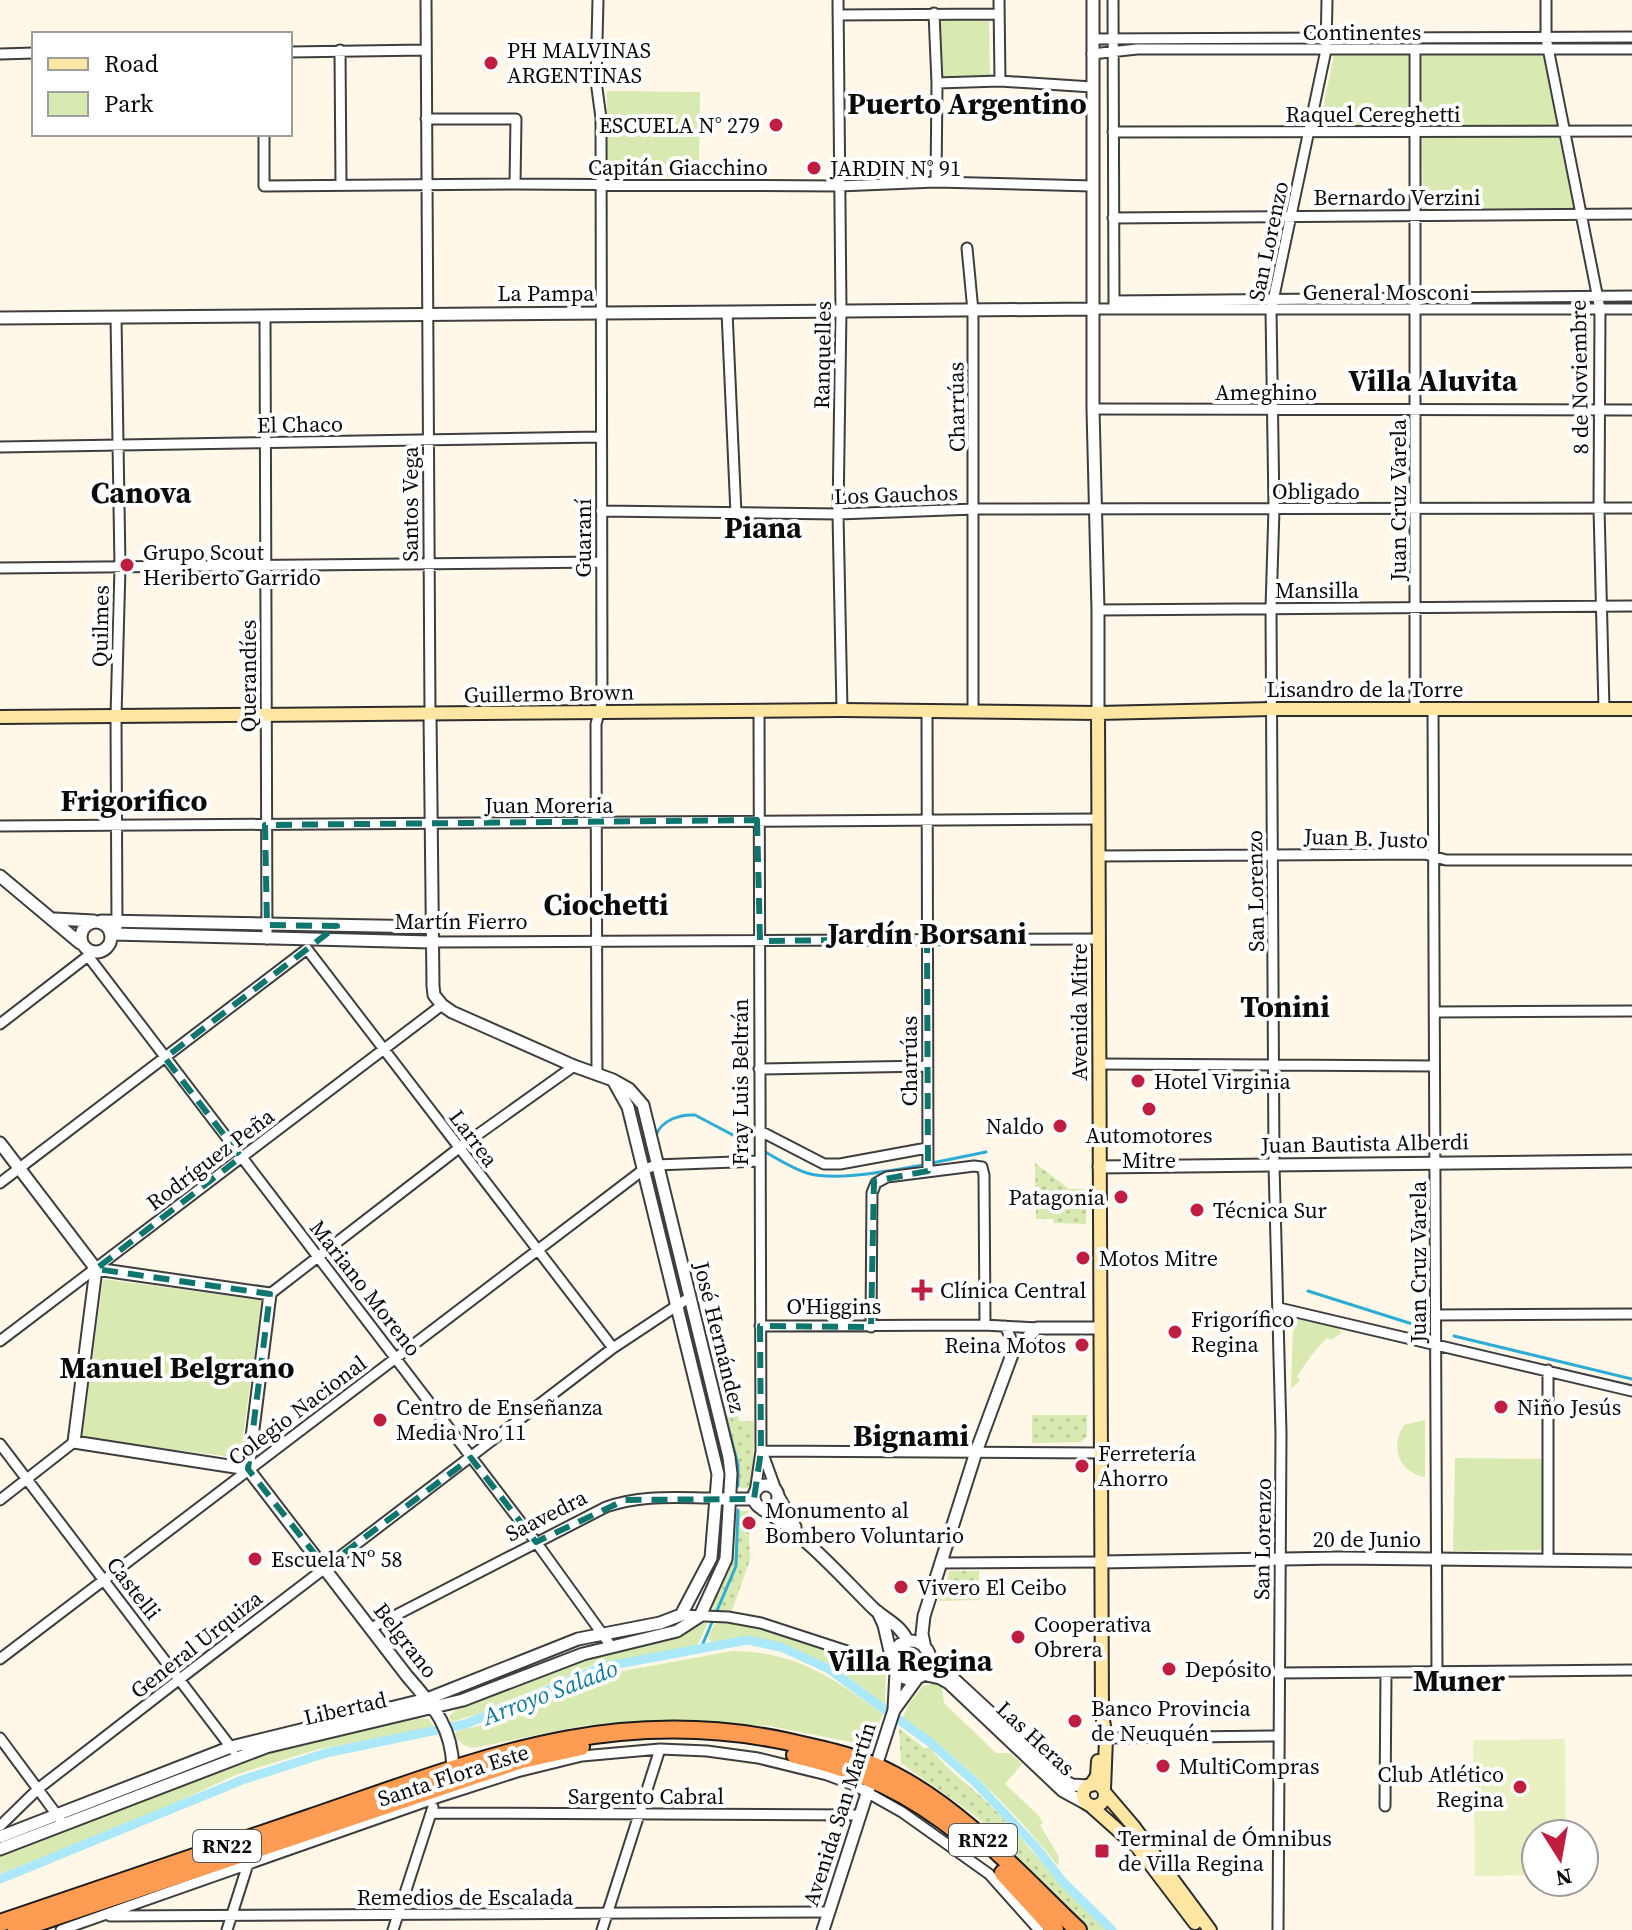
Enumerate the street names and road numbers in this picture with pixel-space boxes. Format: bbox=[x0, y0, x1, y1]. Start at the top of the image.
street label: Continentes bbox=[1303, 17, 1421, 47]
street label: Raquel Cereghetti bbox=[1285, 99, 1461, 129]
street label: Capitán Giacchino bbox=[588, 152, 768, 182]
street label: San Lorenzo bbox=[1241, 178, 1295, 304]
street label: Bernardo Verzini bbox=[1313, 182, 1481, 212]
street label: General Mosconi bbox=[1303, 277, 1469, 307]
street label: La Pampa bbox=[498, 278, 595, 308]
street label: 8 de Noviembre bbox=[1563, 299, 1595, 455]
street label: Ranquelles bbox=[806, 301, 838, 409]
street label: Charrúas bbox=[940, 362, 972, 452]
street label: Ameghino bbox=[1215, 377, 1317, 407]
street label: El Chaco bbox=[257, 408, 343, 440]
street label: Juan Cruz Varela bbox=[1383, 418, 1413, 582]
street label: Santos Vega bbox=[395, 445, 425, 562]
street label: Obligado bbox=[1272, 476, 1360, 506]
street label: Los Gauchos bbox=[834, 477, 958, 511]
street label: Guaraní bbox=[568, 499, 598, 577]
street label: Mansilla bbox=[1275, 575, 1360, 605]
street label: Quilmes bbox=[84, 585, 116, 667]
street label: Querandíes bbox=[233, 620, 263, 732]
street label: Lisandro de la Torre bbox=[1267, 674, 1463, 704]
street label: Guillermo Brown bbox=[464, 677, 634, 709]
street label: Juan Moreria bbox=[484, 790, 614, 820]
street label: Juan B. Justo bbox=[1302, 821, 1429, 855]
street label: San Lorenzo bbox=[1239, 830, 1271, 952]
street label: Martín Fierro bbox=[394, 906, 528, 936]
street label: Avenida Mitre bbox=[1064, 943, 1094, 1081]
street label: Fray Luis Beltrán bbox=[725, 998, 755, 1166]
street label: Charrúas bbox=[894, 1016, 924, 1106]
street label: Rodríguez Peña bbox=[140, 1100, 281, 1217]
street label: Larrea bbox=[443, 1103, 506, 1174]
street label: Juan Bautista Alberdi bbox=[1260, 1126, 1469, 1160]
street label: Juan Cruz Varela bbox=[1403, 1180, 1433, 1344]
street label: Mariano Moreno bbox=[303, 1214, 429, 1362]
street label: José Hernández bbox=[686, 1257, 753, 1416]
street label: O'Higgins bbox=[787, 1291, 881, 1321]
street label: Colegio Nacional bbox=[222, 1348, 372, 1472]
street label: San Lorenzo bbox=[1246, 1478, 1278, 1600]
street label: Saavedra bbox=[500, 1481, 593, 1548]
street label: 20 de Junio bbox=[1313, 1524, 1421, 1554]
street label: Castelli bbox=[100, 1550, 168, 1626]
street label: General Urquiza bbox=[124, 1582, 269, 1705]
street label: Belgrano bbox=[367, 1596, 445, 1684]
street label: Libertad bbox=[301, 1684, 390, 1732]
street label: Las Heras bbox=[990, 1694, 1082, 1782]
street label: Avenida San Martín bbox=[795, 1718, 883, 1910]
street label: Santa Flora Este bbox=[374, 1736, 532, 1814]
street label: Sargento Cabral bbox=[568, 1781, 724, 1811]
road number: RN22 bbox=[949, 1824, 1017, 1856]
road number: RN22 bbox=[193, 1830, 261, 1862]
street label: Remedios de Escalada bbox=[357, 1882, 574, 1912]

